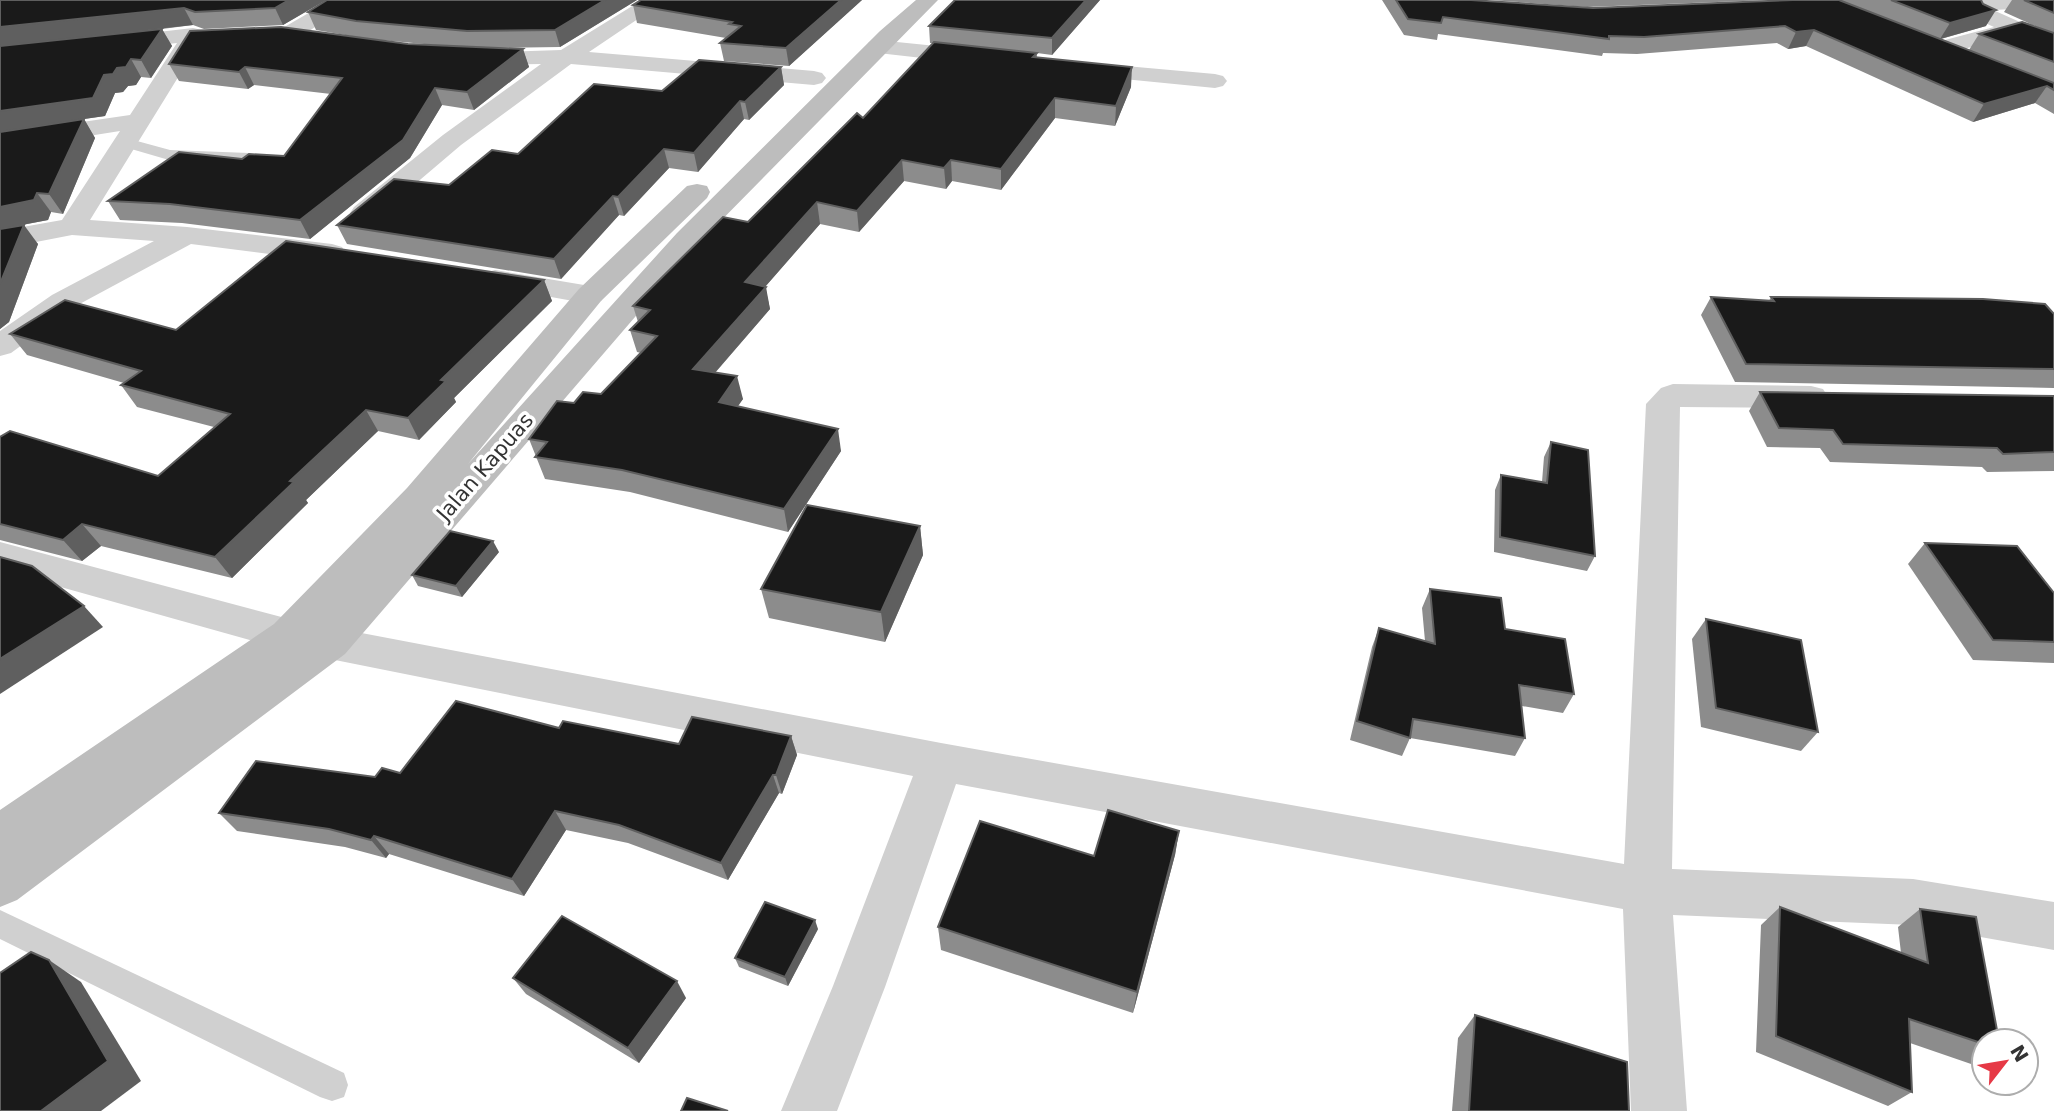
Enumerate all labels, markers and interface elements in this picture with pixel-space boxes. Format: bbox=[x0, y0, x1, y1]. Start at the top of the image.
street label: Jalan Kapuas bbox=[431, 408, 538, 527]
north arrow bbox=[1970, 1027, 2040, 1097]
text: N bbox=[2006, 1041, 2033, 1066]

